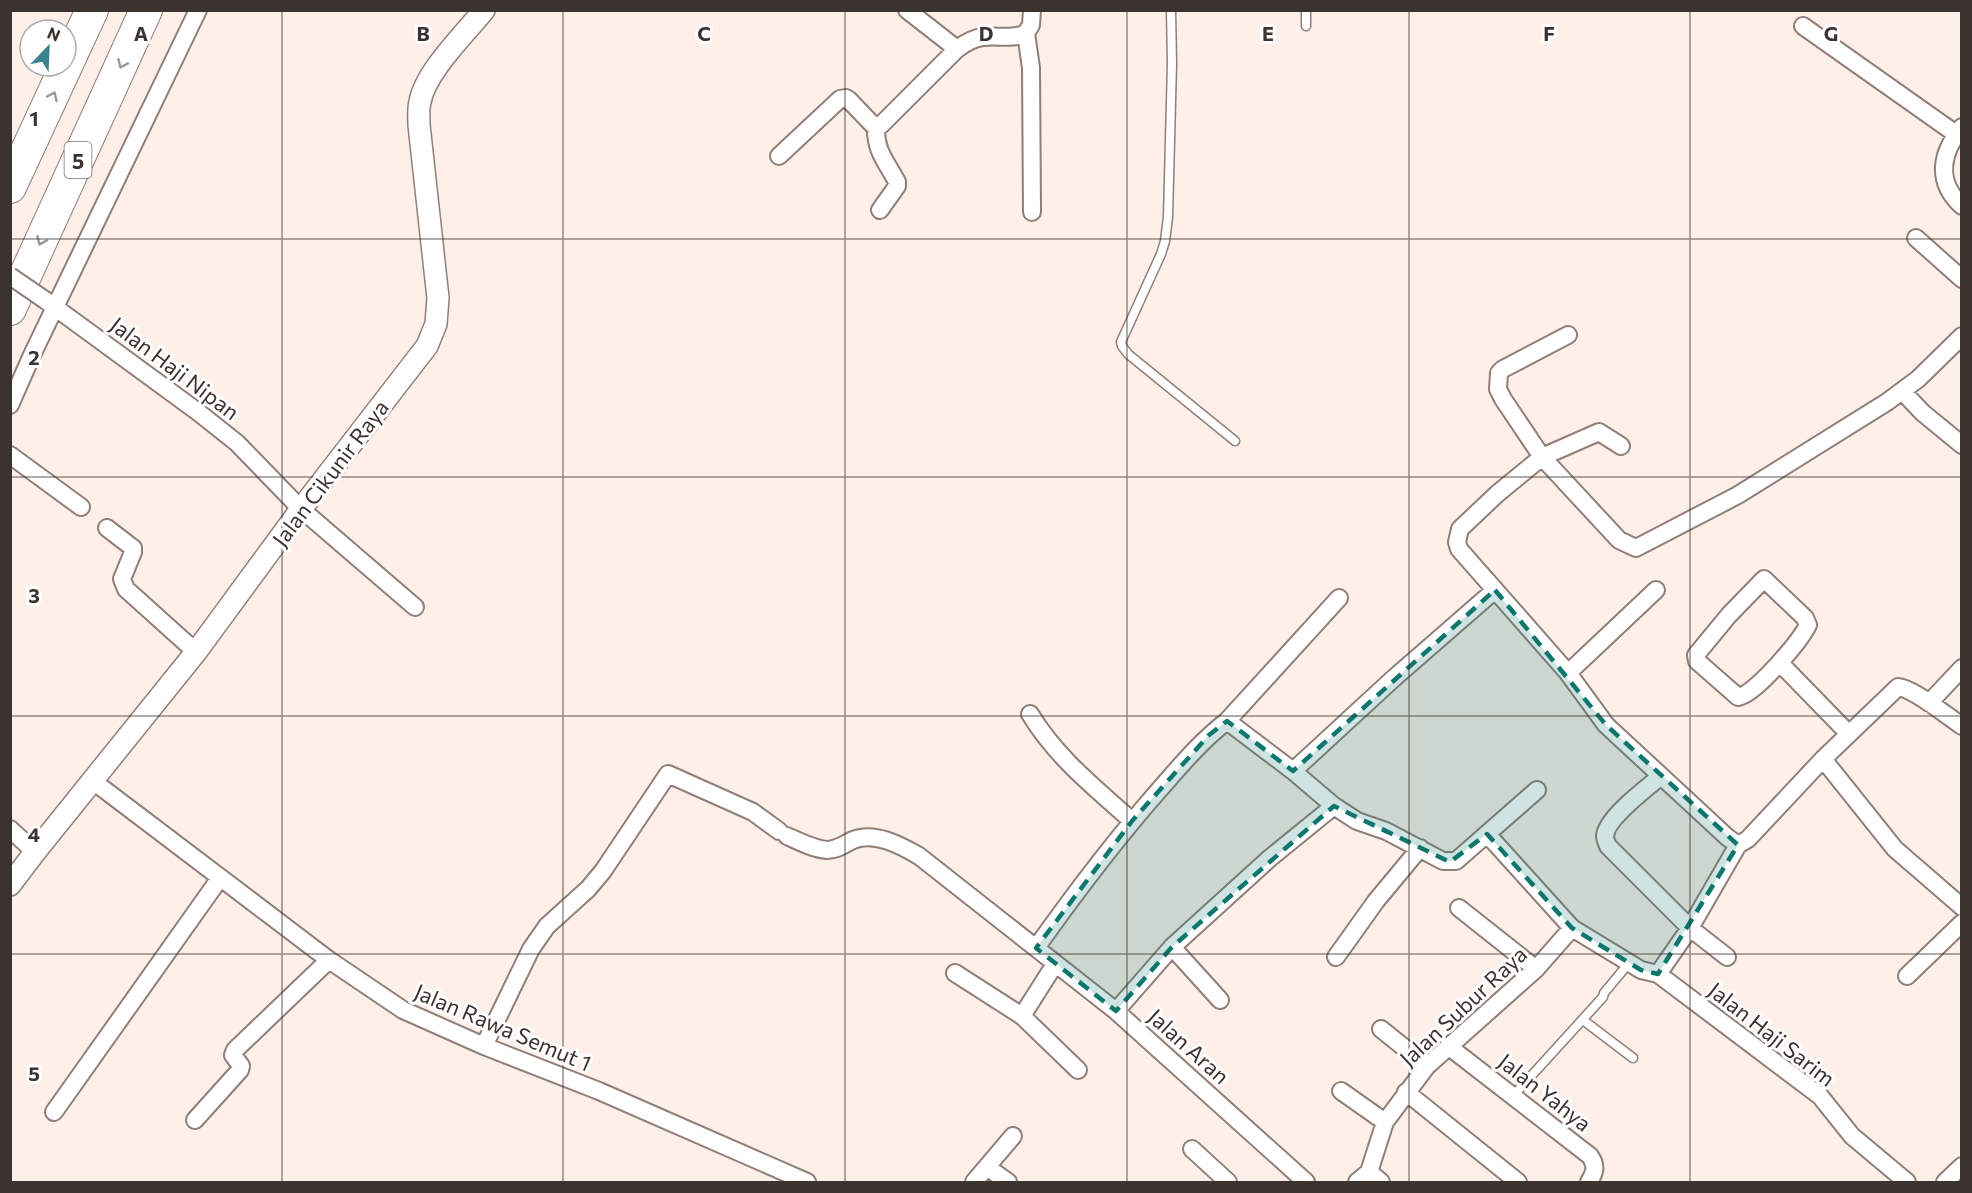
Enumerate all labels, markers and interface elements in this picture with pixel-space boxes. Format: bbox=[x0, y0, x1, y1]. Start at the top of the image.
north arrow bbox=[18, 18, 78, 78]
text: A bbox=[134, 21, 148, 45]
text: B bbox=[416, 21, 430, 45]
text: C bbox=[697, 21, 711, 45]
text: D bbox=[979, 21, 993, 45]
text: E bbox=[1262, 21, 1274, 45]
text: F bbox=[1543, 21, 1555, 45]
text: G bbox=[1824, 21, 1838, 45]
text: N bbox=[45, 23, 63, 45]
one-way arrow bbox=[118, 57, 130, 68]
one-way arrow bbox=[45, 91, 57, 102]
text: 1 bbox=[29, 106, 39, 130]
road number: 5 bbox=[64, 142, 92, 178]
one-way arrow bbox=[37, 235, 49, 246]
street label: Jalan Haji Nipan bbox=[105, 311, 245, 425]
text: 2 bbox=[28, 345, 40, 369]
street label: Jalan Cikunir Raya bbox=[266, 394, 394, 552]
text: 3 bbox=[28, 583, 40, 607]
text: 4 bbox=[28, 822, 40, 846]
street label: Jalan Subur Raya bbox=[1394, 940, 1532, 1072]
street label: Jalan Haji Sarim bbox=[1703, 976, 1841, 1092]
street label: Jalan Rawa Semut 1 bbox=[411, 978, 595, 1076]
street label: Jalan Aran bbox=[1143, 1003, 1235, 1089]
street label: Jalan Yahya bbox=[1493, 1047, 1597, 1137]
text: 5 bbox=[28, 1061, 40, 1085]

